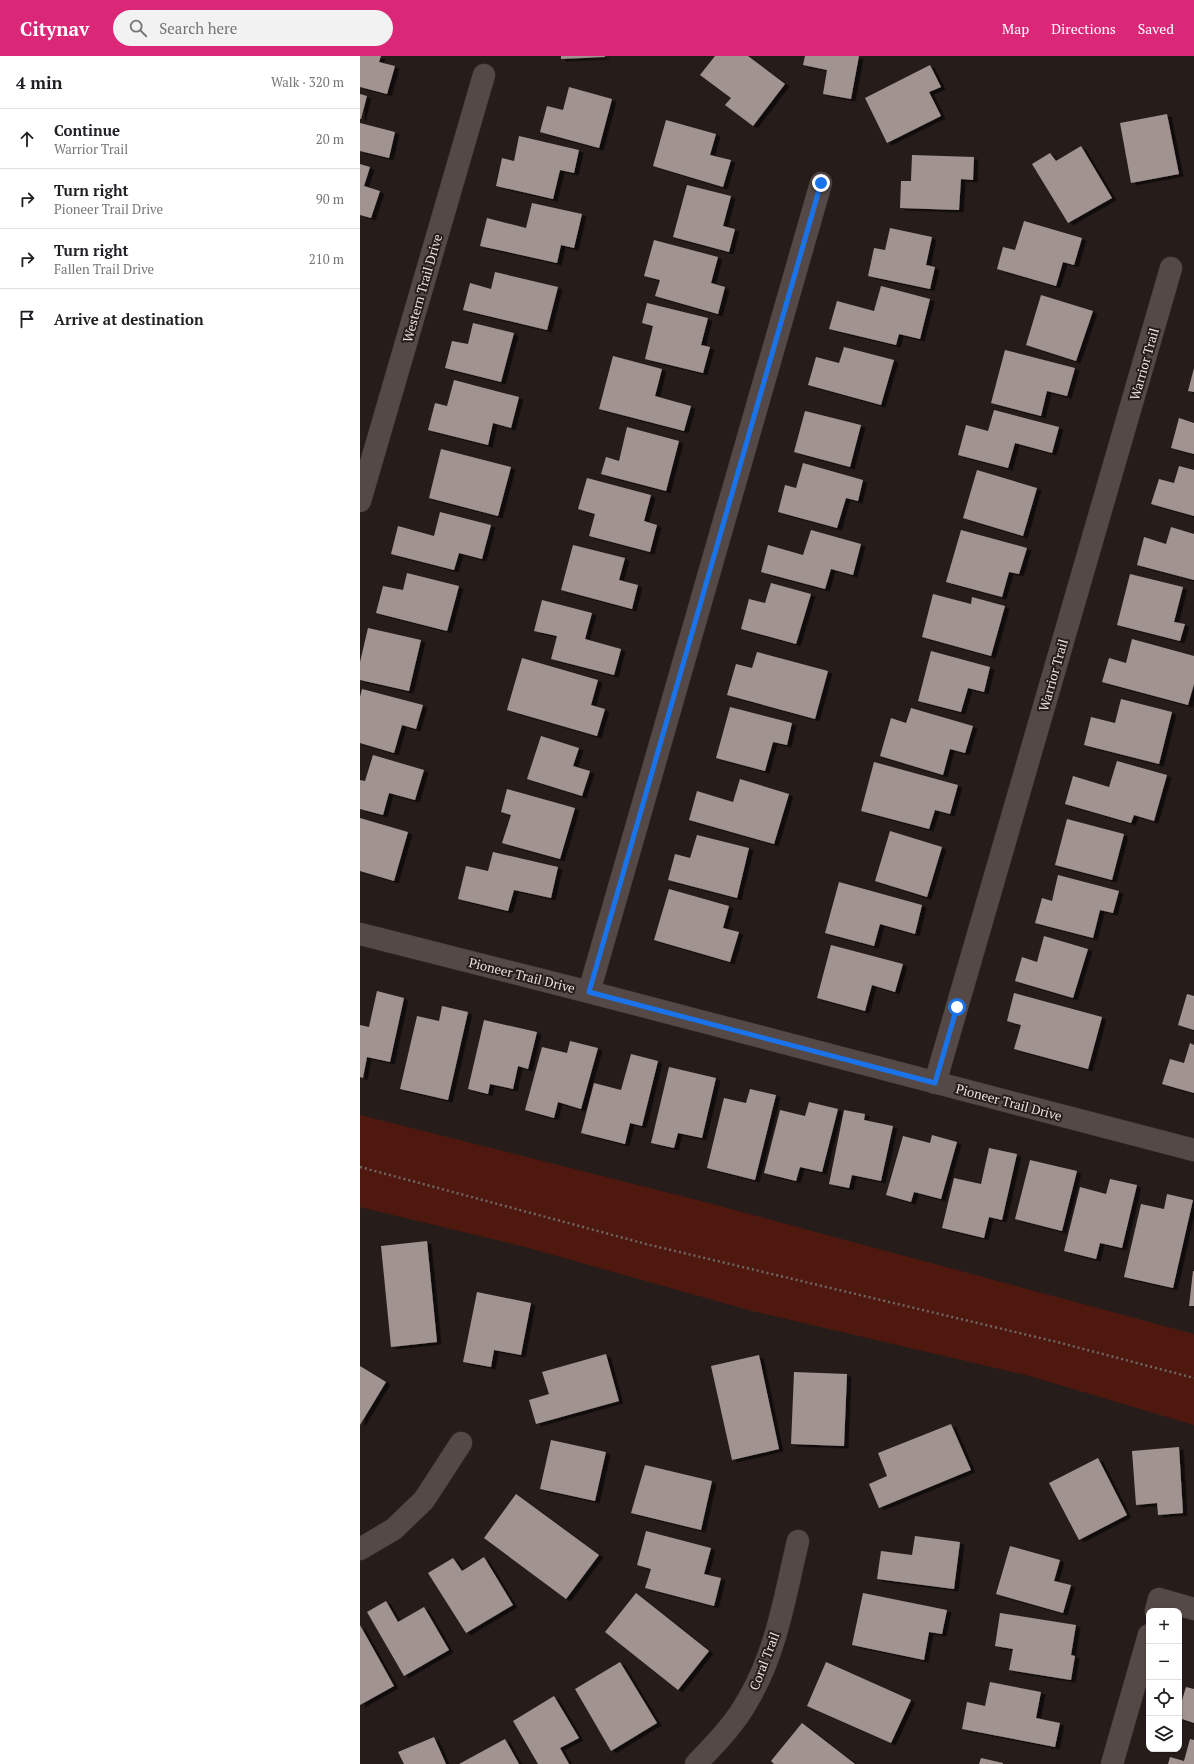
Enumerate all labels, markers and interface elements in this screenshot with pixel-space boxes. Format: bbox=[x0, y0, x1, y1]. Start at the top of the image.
search box bbox=[113, 10, 393, 46]
text: Citynav bbox=[20, 16, 89, 41]
icon: search bbox=[127, 17, 149, 39]
text: Search here bbox=[159, 18, 237, 38]
text: Map bbox=[1002, 19, 1029, 38]
text: Directions bbox=[1051, 19, 1116, 38]
text: Saved bbox=[1138, 19, 1174, 38]
text: 4 min bbox=[16, 71, 63, 94]
text: Walk · 320 m bbox=[271, 73, 344, 91]
text: Continue bbox=[54, 120, 120, 140]
icon: ahead bbox=[16, 128, 38, 150]
text: 20 m bbox=[316, 130, 344, 148]
text: Warrior Trail bbox=[54, 140, 128, 158]
route end bbox=[812, 174, 830, 192]
text: Turn right bbox=[54, 180, 129, 200]
icon: right bbox=[16, 188, 38, 210]
text: 90 m bbox=[316, 190, 344, 208]
text: Pioneer Trail Drive bbox=[54, 200, 163, 218]
street label: Western Trail Drive bbox=[398, 232, 446, 344]
text: Turn right bbox=[54, 240, 129, 260]
icon: right bbox=[16, 248, 38, 270]
text: 210 m bbox=[309, 250, 344, 268]
text: Fallen Trail Drive bbox=[54, 260, 154, 278]
icon: arrive bbox=[16, 308, 38, 330]
text: Arrive at destination bbox=[54, 309, 204, 329]
street label: Warrior Trail bbox=[1125, 326, 1163, 402]
street label: Warrior Trail bbox=[1034, 637, 1072, 713]
street label: Pioneer Trail Drive bbox=[467, 953, 577, 997]
route start bbox=[948, 998, 966, 1016]
street label: Pioneer Trail Drive bbox=[954, 1079, 1064, 1125]
map controls bbox=[1146, 1608, 1182, 1752]
button: + bbox=[1146, 1608, 1182, 1644]
street label: Coral Trail bbox=[745, 1629, 783, 1693]
button: − bbox=[1146, 1644, 1182, 1680]
button: locate bbox=[1146, 1680, 1182, 1716]
button: layers bbox=[1146, 1716, 1182, 1752]

